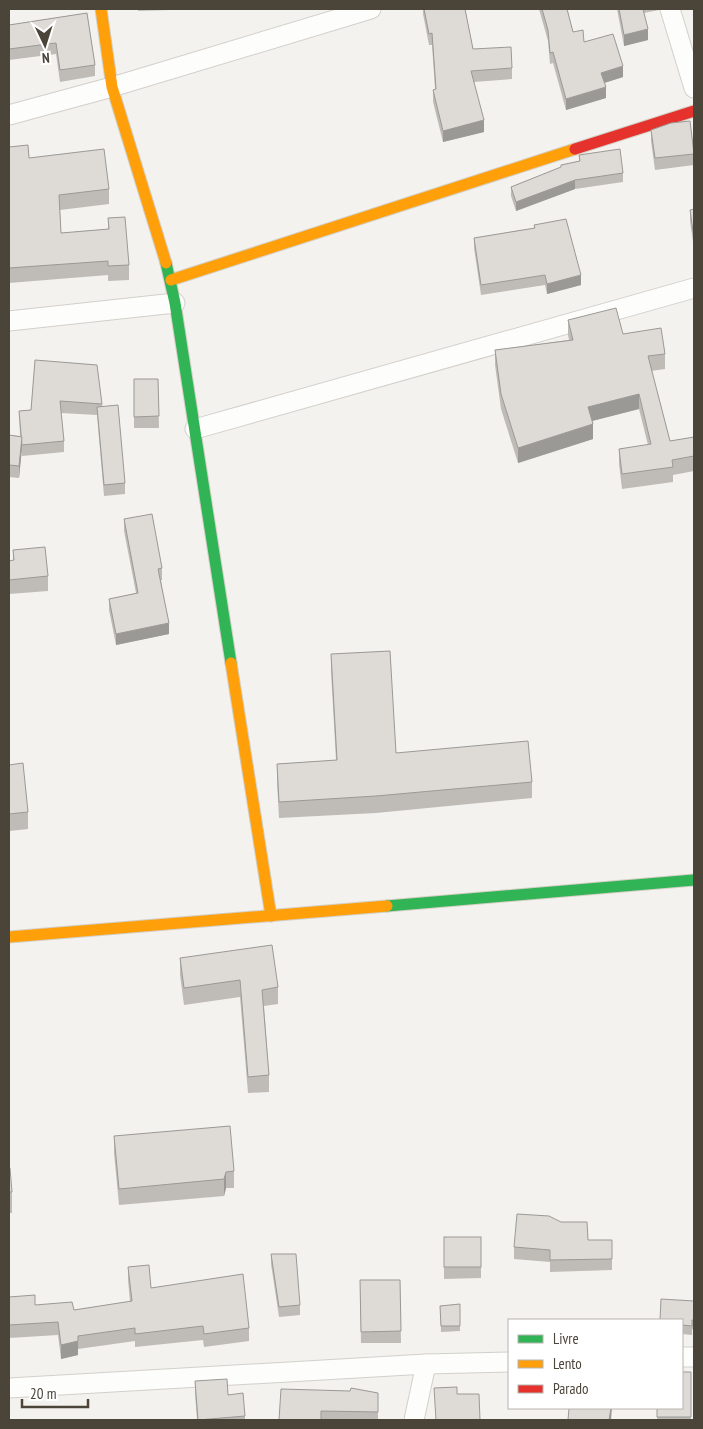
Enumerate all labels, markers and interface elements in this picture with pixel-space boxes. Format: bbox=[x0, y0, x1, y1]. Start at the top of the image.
north arrow bbox=[20, 20, 70, 70]
text: N bbox=[42, 49, 50, 67]
legend bbox=[508, 1319, 683, 1409]
text: Livre bbox=[553, 1329, 579, 1348]
text: Lento bbox=[553, 1354, 582, 1373]
scale bar bbox=[22, 1376, 89, 1408]
text: Parado bbox=[553, 1379, 588, 1398]
text: 20 m bbox=[30, 1384, 56, 1403]

